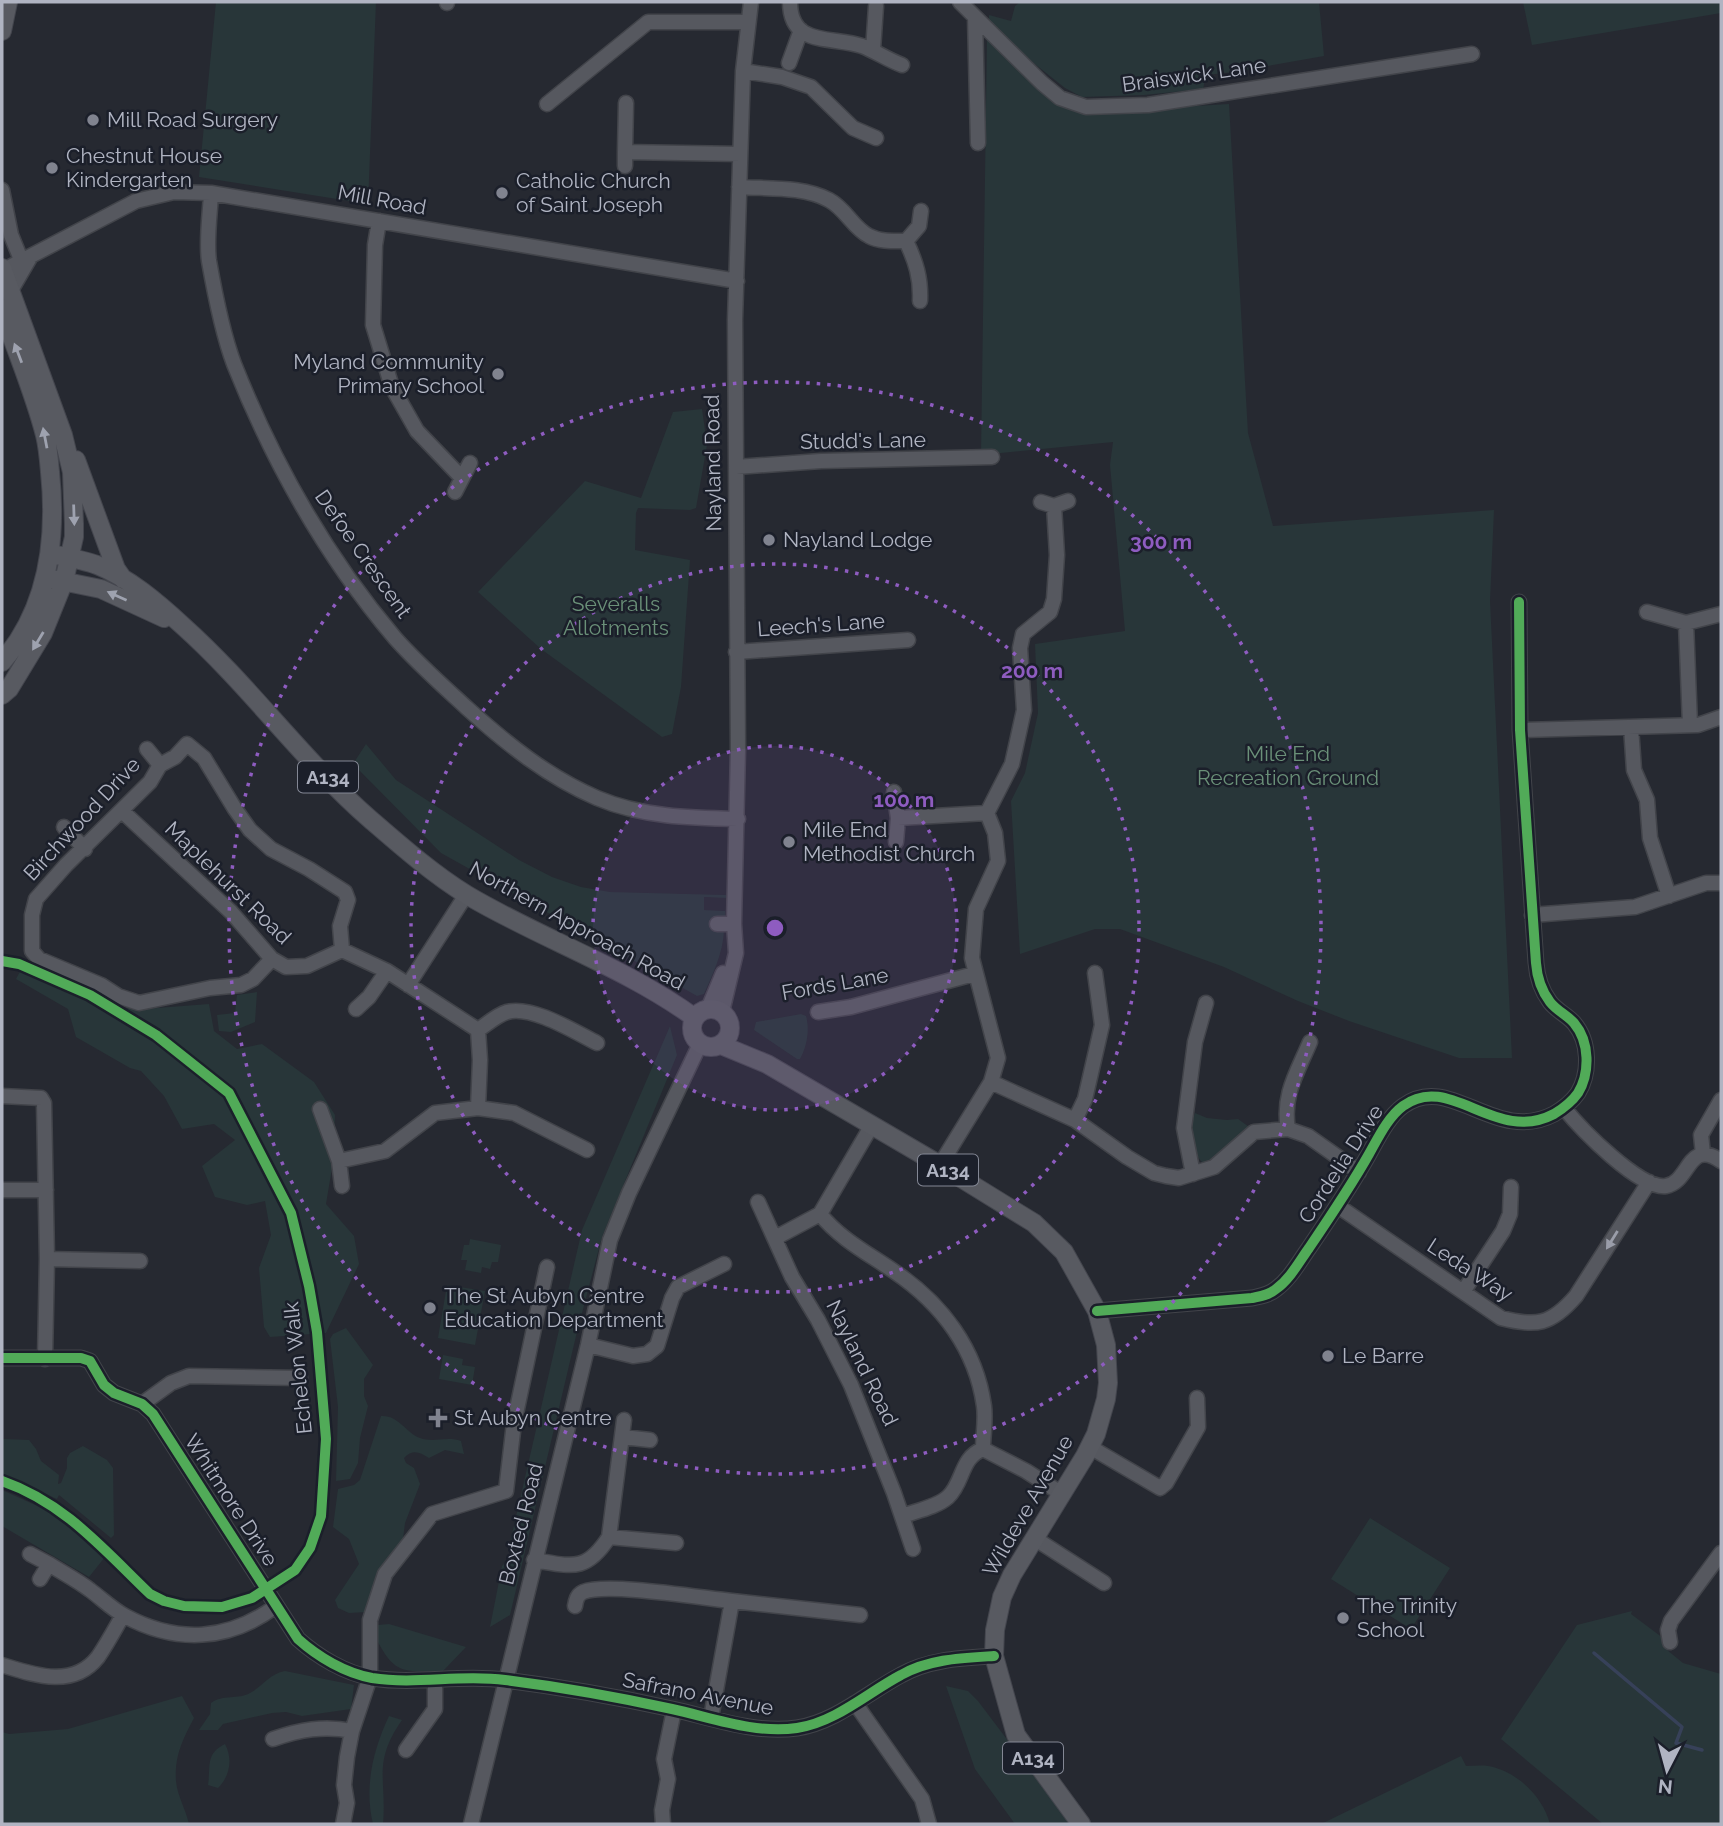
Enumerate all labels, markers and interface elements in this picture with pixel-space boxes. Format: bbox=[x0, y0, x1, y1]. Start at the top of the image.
street label: Braiswick Lane bbox=[1120, 52, 1268, 97]
place label: Mill Road Surgery bbox=[107, 107, 278, 132]
marker: Mill Road Surgery bbox=[85, 112, 101, 128]
place label: Chestnut House Kindergarten bbox=[66, 143, 222, 192]
marker: Chestnut House Kindergarten bbox=[44, 160, 60, 176]
place label: Catholic Church of Saint Joseph bbox=[516, 168, 671, 217]
street label: Mill Road bbox=[336, 179, 428, 220]
marker: Catholic Church of Saint Joseph bbox=[494, 185, 510, 201]
one-way arrow bbox=[12, 343, 23, 364]
place label: Myland Community Primary School bbox=[293, 349, 484, 398]
marker: Myland Community Primary School bbox=[490, 366, 506, 382]
street label: Nayland Road bbox=[699, 394, 726, 532]
one-way arrow bbox=[40, 427, 51, 449]
street label: Studd's Lane bbox=[800, 427, 926, 454]
street label: Defoe Crescent bbox=[310, 485, 417, 623]
one-way arrow bbox=[68, 505, 79, 527]
place label: Nayland Lodge bbox=[783, 527, 932, 552]
text: 300 m bbox=[1130, 529, 1192, 554]
marker: Nayland Lodge bbox=[761, 532, 777, 548]
one-way arrow bbox=[106, 590, 127, 601]
park label: Severalls Allotments bbox=[563, 591, 669, 640]
street label: Leech's Lane bbox=[756, 608, 886, 641]
one-way arrow bbox=[32, 632, 45, 651]
text: 200 m bbox=[1001, 658, 1063, 683]
park label: Mile End Recreation Ground bbox=[1197, 741, 1379, 790]
street label: Birchwood Drive bbox=[18, 752, 145, 885]
road number: A134 bbox=[298, 762, 358, 792]
text: 100 m bbox=[874, 787, 934, 812]
street label: Maplehurst Road bbox=[160, 816, 297, 949]
place label: Mile End Methodist Church bbox=[803, 817, 975, 866]
marker: Mile End Methodist Church bbox=[781, 834, 797, 850]
street label: Northern Approach Road bbox=[465, 856, 689, 995]
centre of rings bbox=[763, 916, 787, 940]
street label: Fords Lane bbox=[780, 962, 890, 1005]
street label: Cordelia Drive bbox=[1293, 1100, 1388, 1228]
road number: A134 bbox=[918, 1154, 978, 1186]
one-way arrow bbox=[1606, 1230, 1619, 1249]
street label: Leda Way bbox=[1423, 1233, 1518, 1306]
place label: The St Aubyn Centre Education Department bbox=[444, 1283, 664, 1332]
street label: Nayland Road bbox=[821, 1296, 904, 1430]
marker: The St Aubyn Centre Education Department bbox=[422, 1300, 438, 1316]
street label: Echelon Walk bbox=[278, 1301, 317, 1435]
place label: Le Barre bbox=[1342, 1343, 1424, 1368]
marker: Le Barre bbox=[1320, 1348, 1336, 1364]
place label: St Aubyn Centre bbox=[454, 1405, 612, 1430]
marker: St Aubyn Centre bbox=[428, 1408, 448, 1428]
street label: Whitmore Drive bbox=[179, 1429, 283, 1570]
street label: Wildeve Avenue bbox=[977, 1431, 1078, 1581]
street label: Boxted Road bbox=[493, 1460, 548, 1587]
place label: The Trinity School bbox=[1357, 1593, 1457, 1642]
marker: The Trinity School bbox=[1335, 1610, 1351, 1626]
street label: Safrano Avenue bbox=[621, 1667, 776, 1720]
north arrow bbox=[1632, 1735, 1702, 1805]
road number: A134 bbox=[1003, 1742, 1063, 1774]
text: N bbox=[1657, 1775, 1674, 1799]

